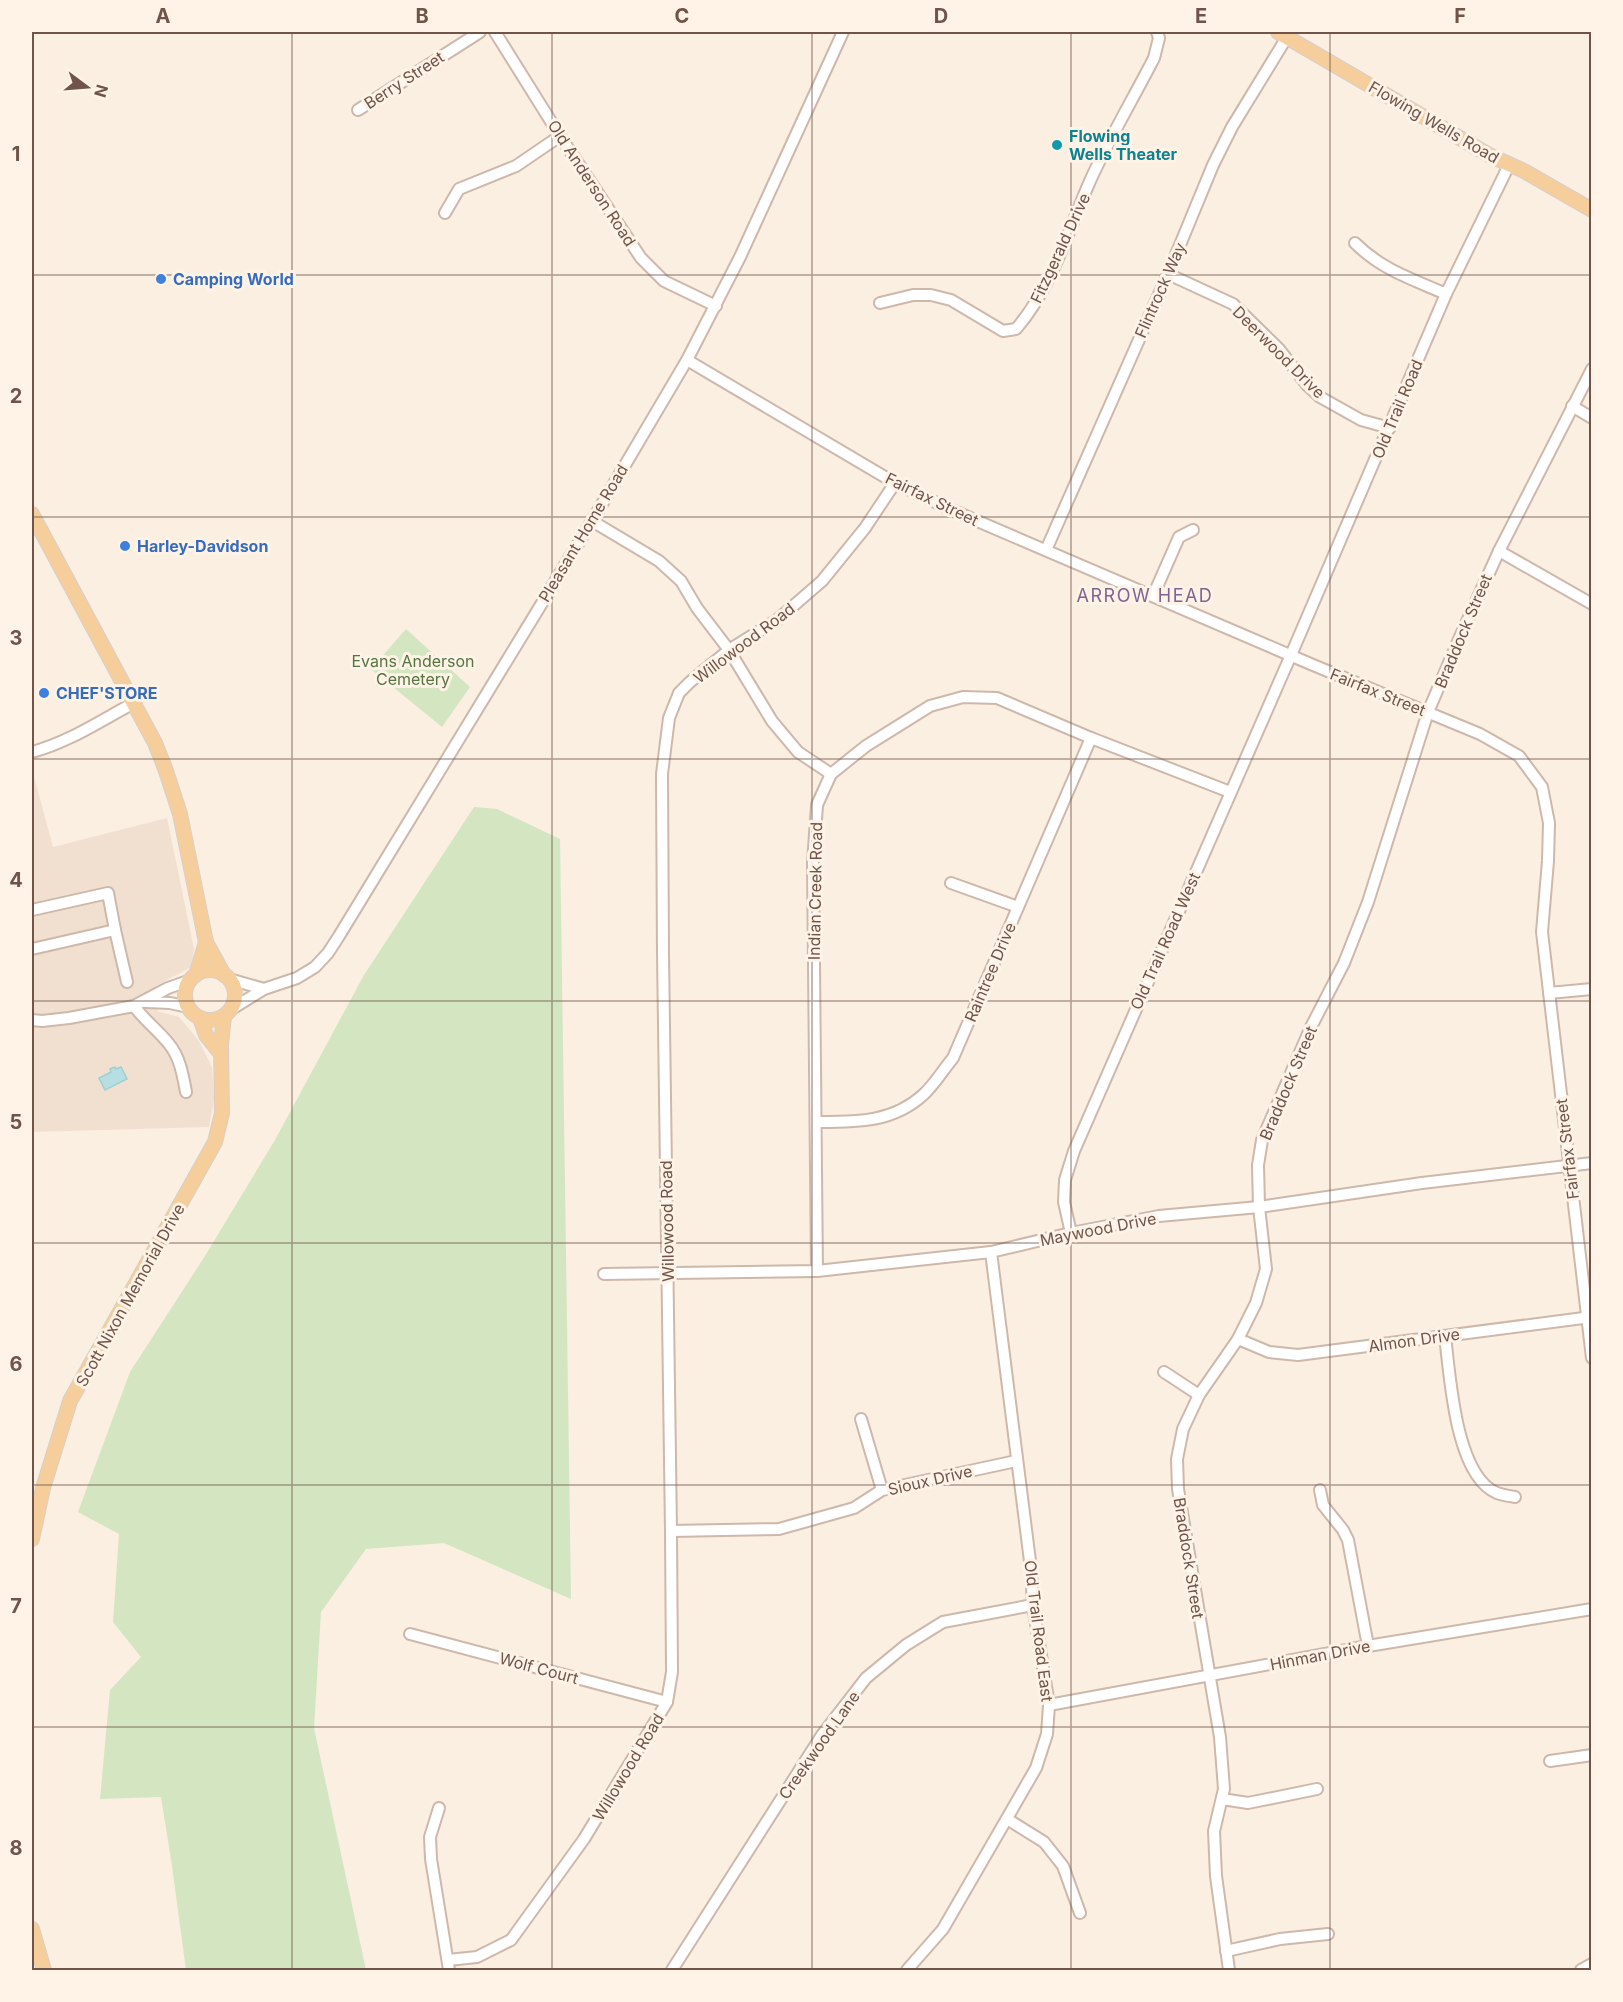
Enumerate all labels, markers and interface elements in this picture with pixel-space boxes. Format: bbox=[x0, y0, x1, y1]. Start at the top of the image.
text: A bbox=[156, 4, 171, 28]
text: B bbox=[415, 4, 429, 28]
text: C bbox=[675, 4, 689, 28]
text: D bbox=[934, 4, 948, 28]
text: E bbox=[1195, 4, 1207, 28]
text: F bbox=[1454, 4, 1466, 28]
street label: Berry Street bbox=[360, 47, 448, 113]
north arrow bbox=[57, 57, 117, 117]
street label: Flowing Wells Road bbox=[1365, 77, 1503, 167]
text: N bbox=[90, 83, 113, 100]
street label: Old Anderson Road bbox=[544, 116, 640, 250]
place label: Flowing Wells Theater bbox=[1069, 126, 1178, 164]
marker: Flowing Wells Theater bbox=[1050, 138, 1064, 152]
text: 1 bbox=[12, 142, 20, 166]
street label: Fitzgerald Drive bbox=[1026, 190, 1094, 306]
street label: Flintrock Way bbox=[1130, 239, 1190, 341]
place label: Camping World bbox=[173, 269, 294, 289]
marker: Camping World bbox=[154, 272, 168, 286]
street label: Deerwood Drive bbox=[1229, 302, 1329, 402]
street label: Old Trail Road bbox=[1367, 356, 1427, 462]
text: 2 bbox=[10, 384, 22, 408]
street label: Pleasant Home Road bbox=[534, 461, 632, 605]
street label: Fairfax Street bbox=[882, 468, 982, 530]
place label: Harley-Davidson bbox=[137, 536, 268, 556]
marker: Harley-Davidson bbox=[118, 539, 132, 553]
street label: Braddock Street bbox=[1430, 571, 1496, 691]
district label: ARROW HEAD bbox=[1077, 585, 1213, 606]
street label: Willowood Road bbox=[689, 598, 799, 688]
text: 3 bbox=[10, 626, 22, 650]
park label: Evans Anderson Cemetery bbox=[351, 651, 475, 689]
street label: Fairfax Street bbox=[1327, 664, 1429, 720]
place label: CHEF'STORE bbox=[56, 683, 158, 703]
marker: CHEF'STORE bbox=[37, 686, 51, 700]
street label: Indian Creek Road bbox=[804, 822, 826, 960]
text: 4 bbox=[9, 868, 23, 892]
street label: Old Trail Road West bbox=[1126, 869, 1204, 1013]
street label: Raintree Drive bbox=[960, 919, 1020, 1025]
street label: Braddock Street bbox=[1255, 1023, 1321, 1143]
street label: Fairfax Street bbox=[1551, 1098, 1583, 1200]
text: 5 bbox=[10, 1110, 22, 1134]
street label: Willowood Road bbox=[656, 1160, 678, 1282]
street label: Scott Nixon Memorial Drive bbox=[71, 1200, 189, 1390]
street label: Maywood Drive bbox=[1038, 1208, 1158, 1250]
street label: Almon Drive bbox=[1367, 1324, 1461, 1356]
text: 6 bbox=[10, 1352, 23, 1376]
street label: Sioux Drive bbox=[886, 1461, 974, 1499]
street label: Braddock Street bbox=[1170, 1496, 1208, 1620]
street label: Old Trail Road East bbox=[1020, 1559, 1058, 1703]
text: 7 bbox=[10, 1594, 22, 1618]
street label: Hinman Drive bbox=[1268, 1635, 1372, 1675]
street label: Wolf Court bbox=[497, 1648, 581, 1688]
street label: Creekwood Lane bbox=[774, 1687, 864, 1803]
street label: Willowood Road bbox=[588, 1710, 668, 1824]
text: 8 bbox=[9, 1836, 23, 1860]

